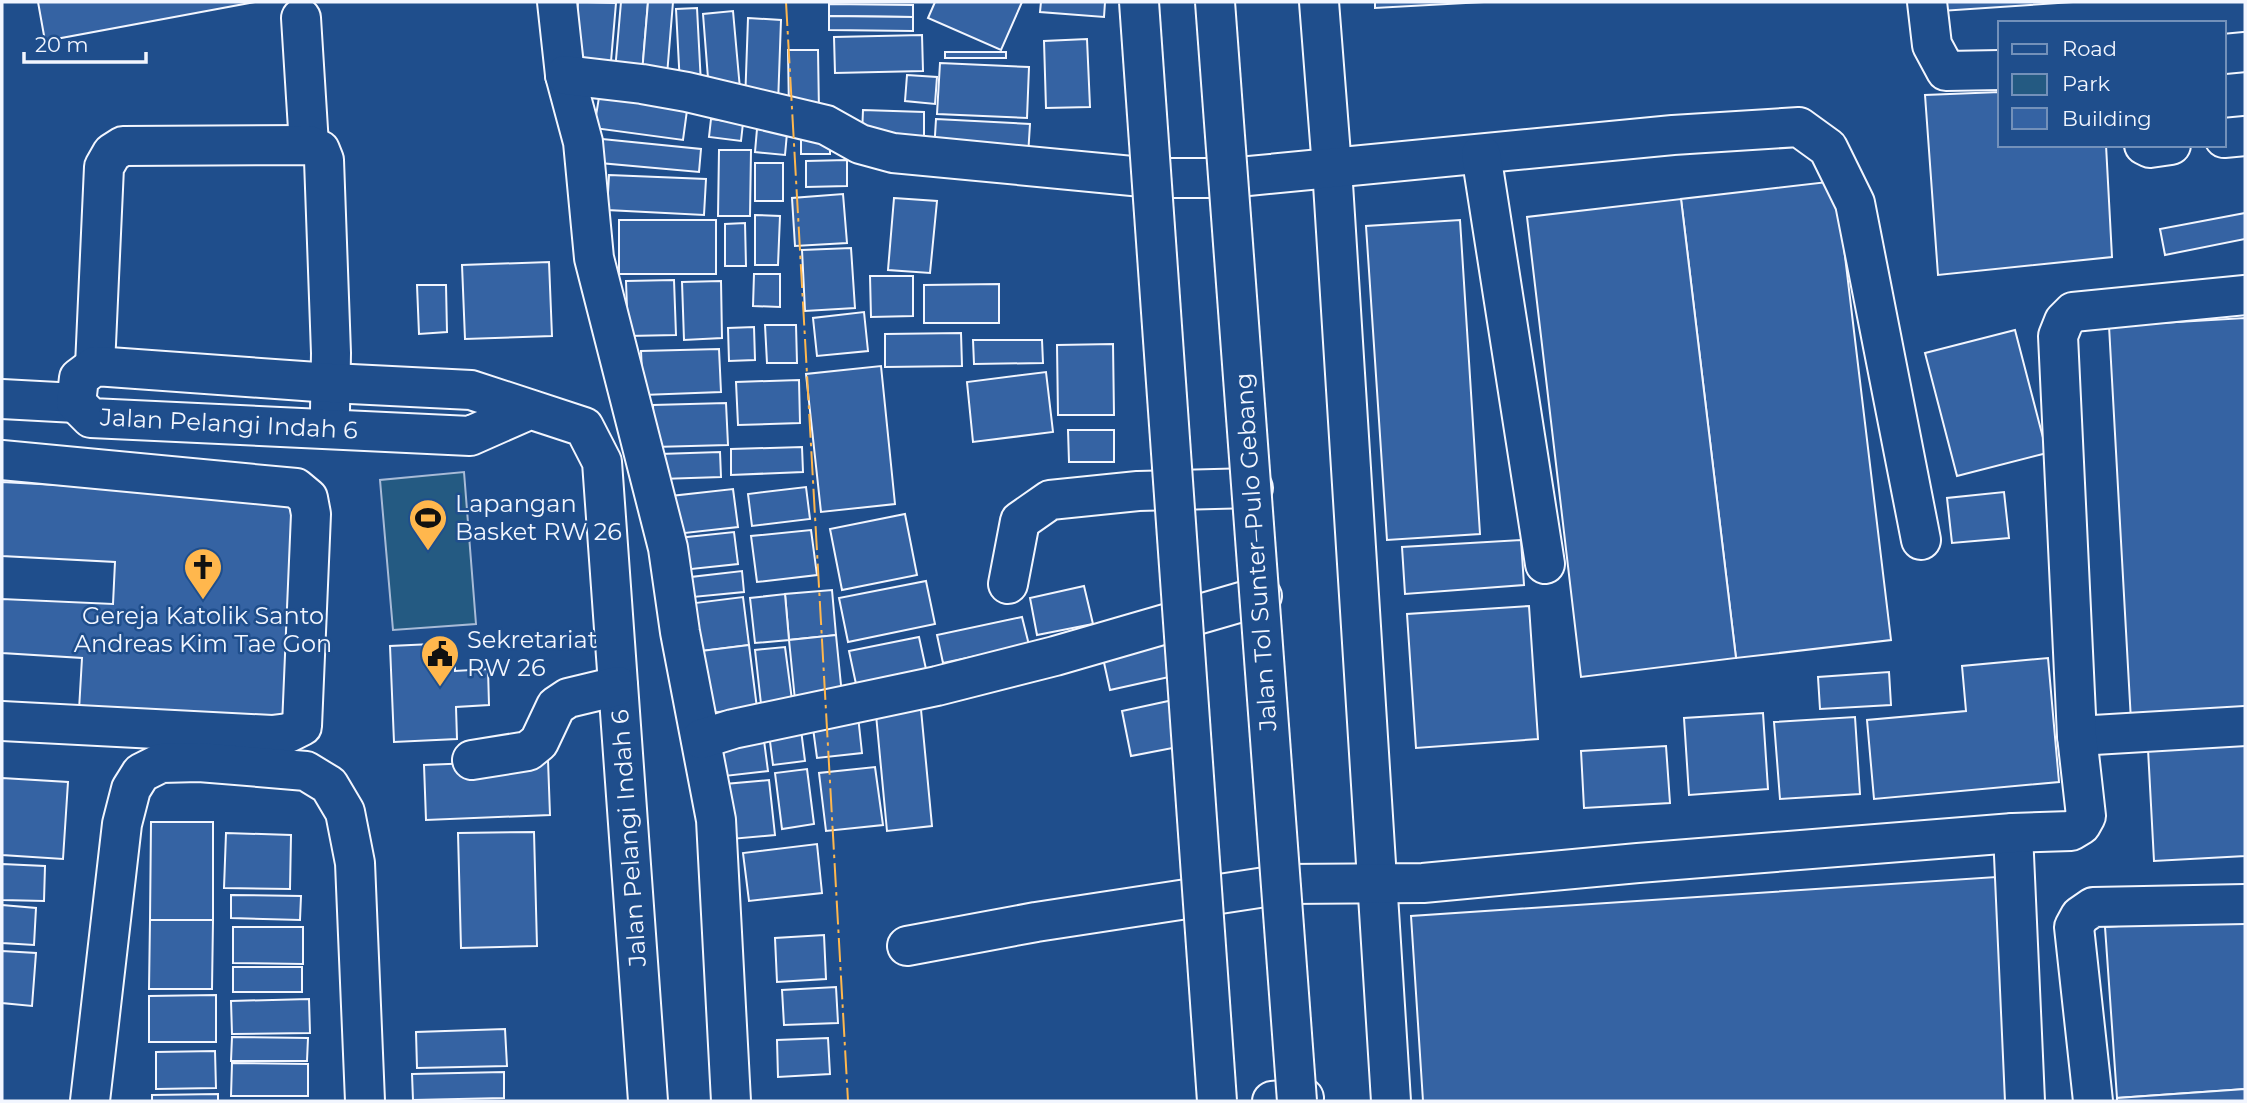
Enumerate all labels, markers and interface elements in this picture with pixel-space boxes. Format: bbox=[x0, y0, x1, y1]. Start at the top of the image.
scale bar bbox=[24, 21, 147, 65]
legend bbox=[1998, 21, 2226, 147]
text: 20 m bbox=[35, 32, 89, 57]
text: Road bbox=[2062, 36, 2117, 61]
text: Park bbox=[2062, 71, 2110, 96]
text: Building bbox=[2062, 106, 2152, 131]
street label: Jalan Tol Sunter–Pulo Gebang bbox=[1229, 372, 1283, 733]
street label: Jalan Pelangi Indah 6 bbox=[99, 402, 359, 445]
place label: Lapangan Basket RW 26 bbox=[455, 489, 622, 546]
sports icon: Lapangan Basket RW 26 bbox=[407, 497, 449, 552]
church icon: Gereja Katolik Santo Andreas Kim Tae Gon bbox=[182, 546, 224, 601]
place label: Gereja Katolik Santo Andreas Kim Tae Gon bbox=[74, 601, 332, 658]
place label: Sekretariat RW 26 bbox=[467, 625, 598, 682]
public building icon: Sekretariat RW 26 bbox=[419, 633, 461, 688]
street label: Jalan Pelangi Indah 6 bbox=[605, 708, 652, 969]

